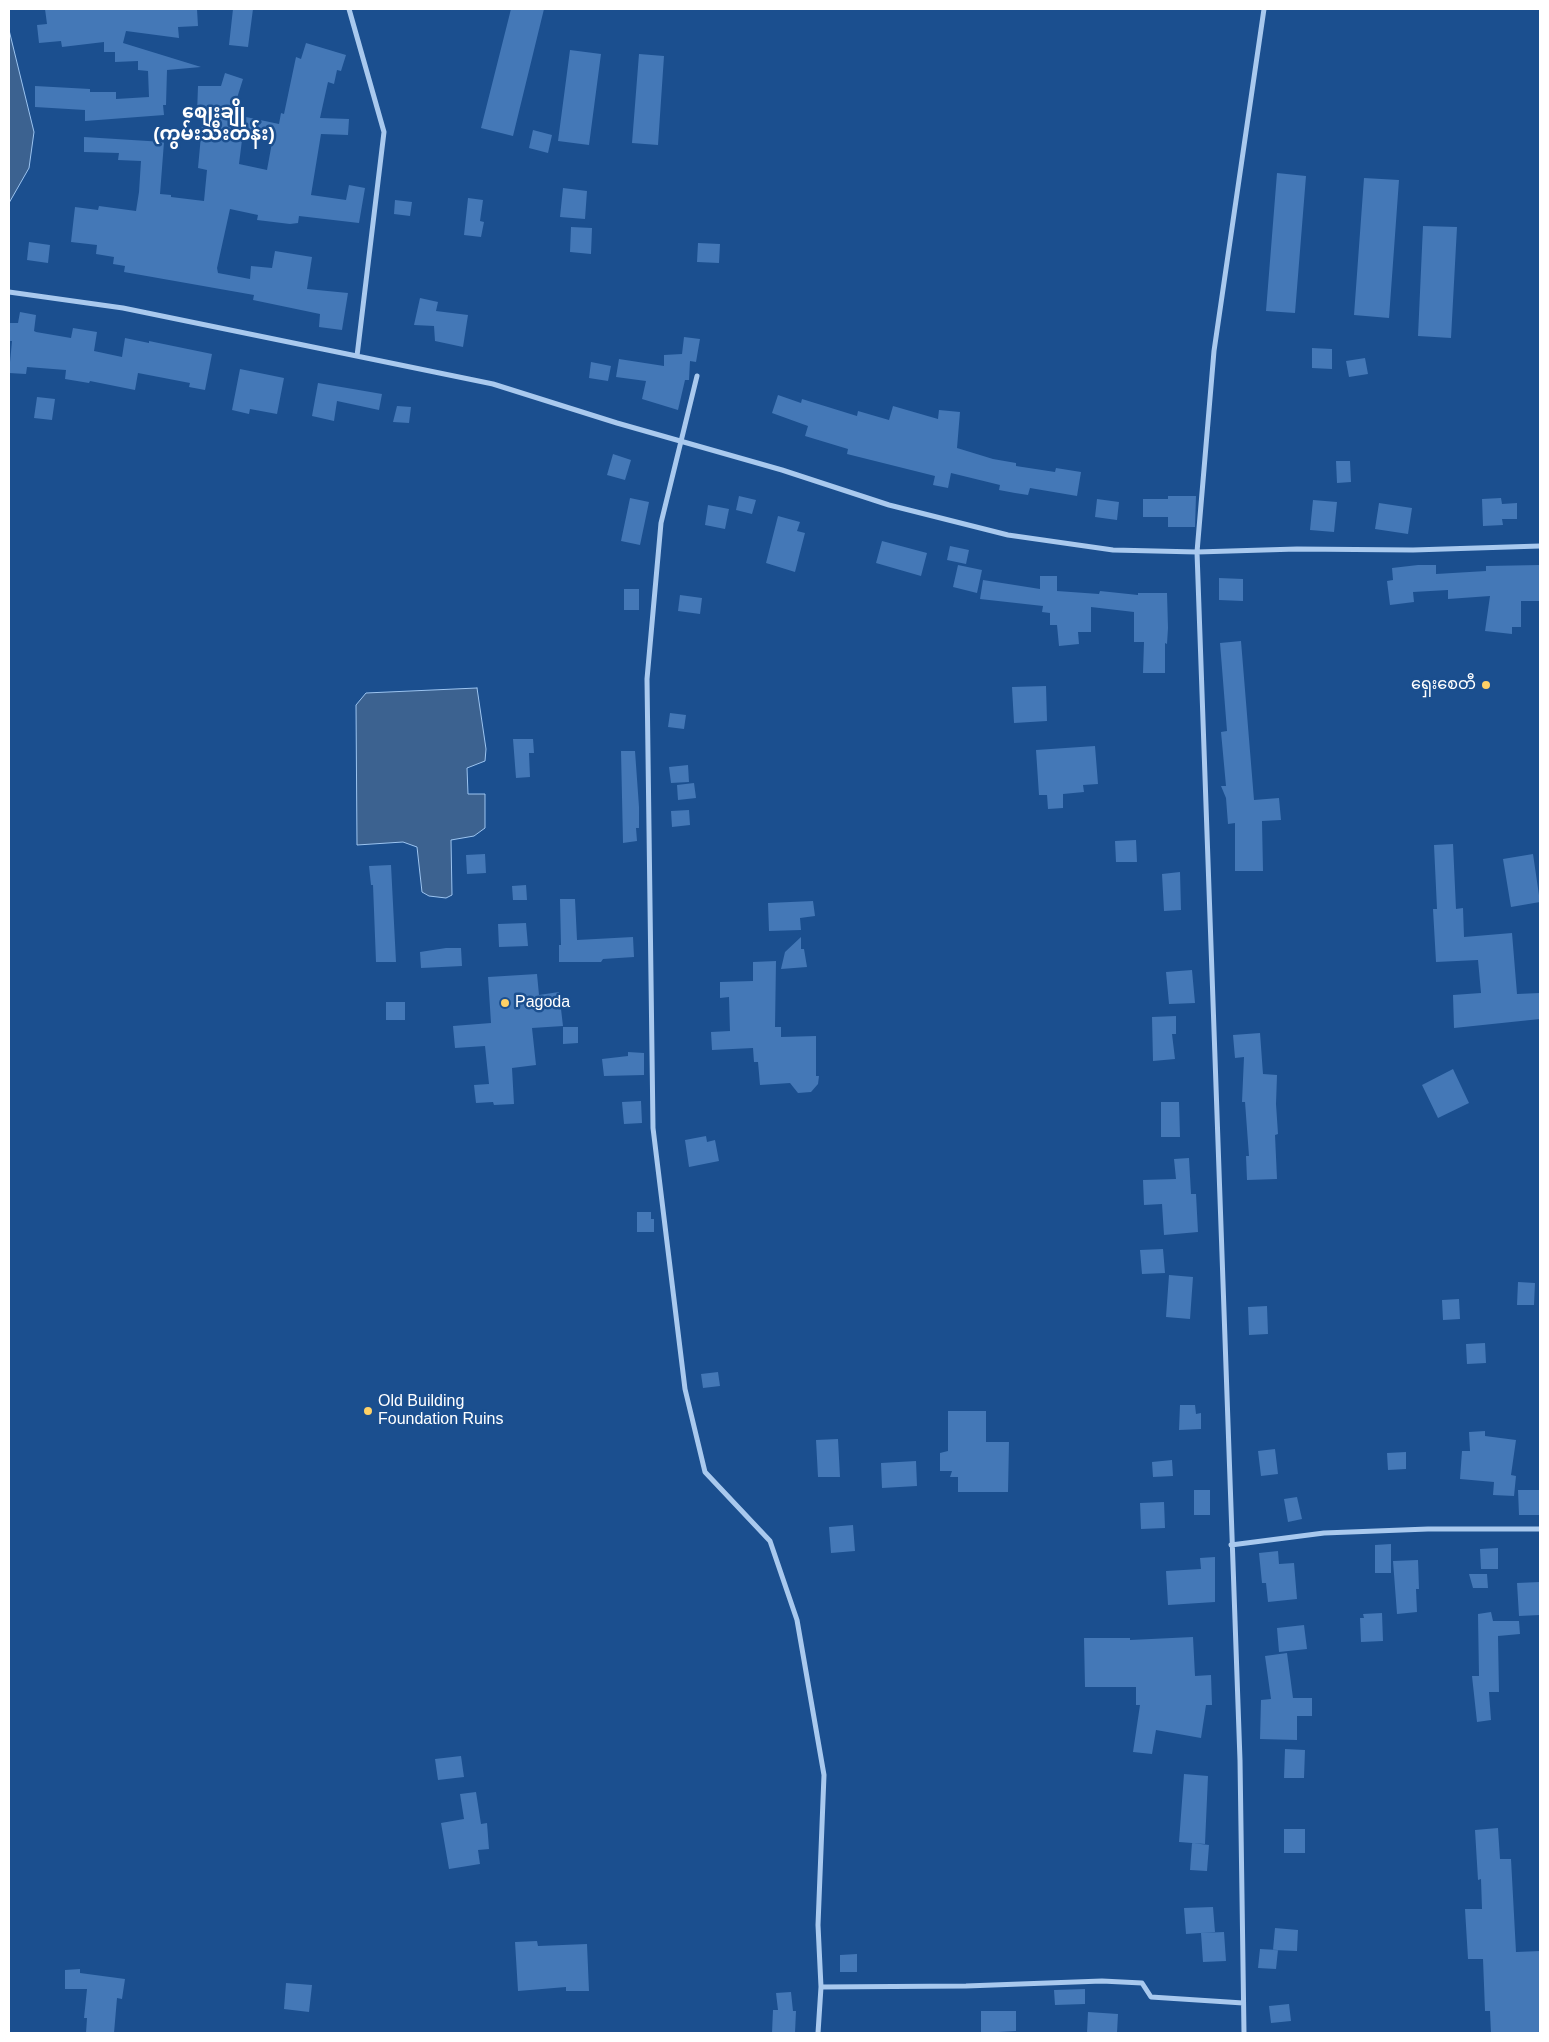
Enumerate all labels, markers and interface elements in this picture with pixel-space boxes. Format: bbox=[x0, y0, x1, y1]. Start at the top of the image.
district label: စျေးချို (ကွမ်းသီးတန်း) bbox=[153, 102, 275, 146]
place label: ရှေးစေတီ bbox=[1411, 675, 1476, 695]
marker: ရှေးစေတီ bbox=[1480, 679, 1492, 691]
place label: Pagoda bbox=[515, 993, 570, 1013]
marker: Pagoda bbox=[499, 997, 511, 1009]
place label: Old Building Foundation Ruins bbox=[378, 1392, 503, 1430]
marker: Old Building Foundation Ruins bbox=[362, 1405, 374, 1417]

